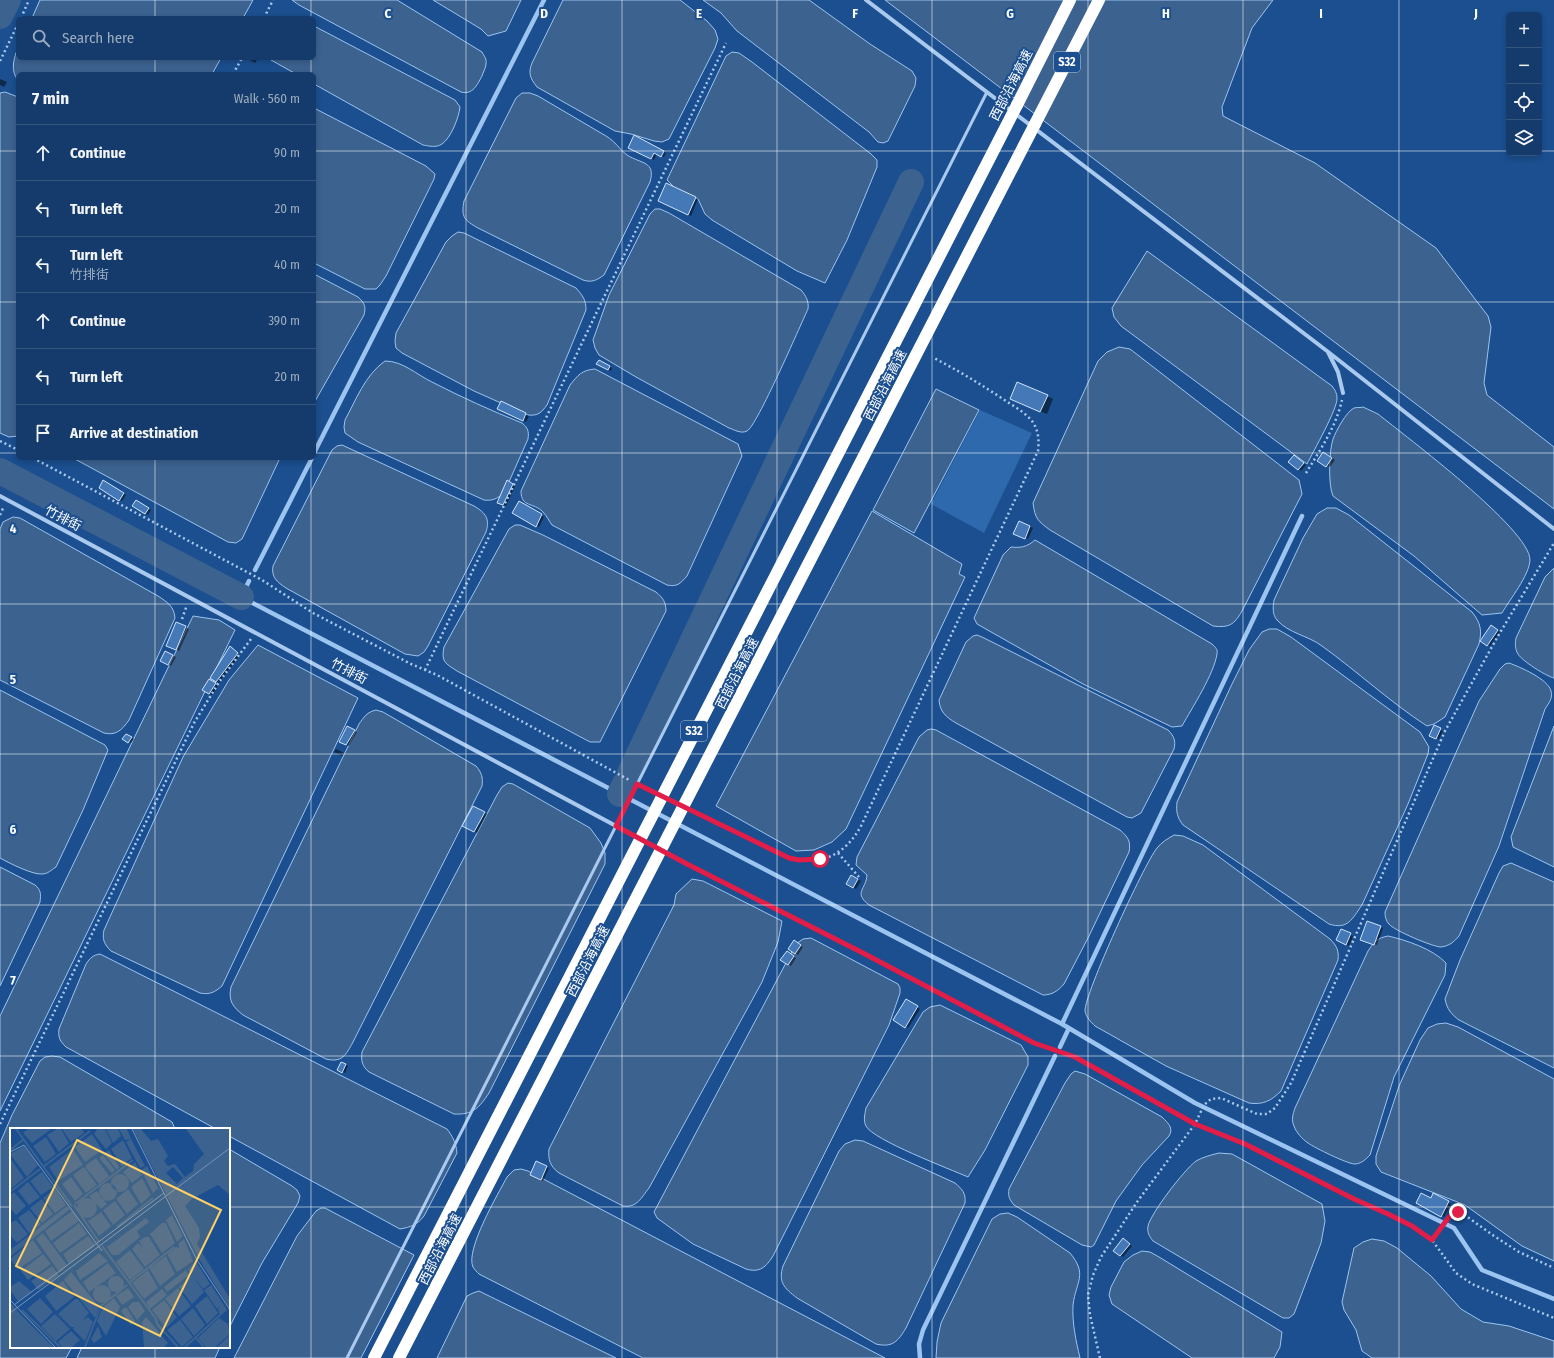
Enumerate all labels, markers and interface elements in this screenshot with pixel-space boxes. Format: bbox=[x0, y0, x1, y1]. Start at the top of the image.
text: C bbox=[385, 6, 392, 21]
text: D bbox=[540, 6, 548, 21]
text: E bbox=[696, 6, 702, 21]
text: F bbox=[852, 6, 858, 21]
text: G bbox=[1006, 6, 1014, 21]
text: H bbox=[1162, 6, 1170, 21]
text: I bbox=[1319, 6, 1323, 21]
text: J bbox=[1473, 6, 1478, 21]
map controls bbox=[1506, 12, 1542, 156]
button: + bbox=[1506, 12, 1542, 48]
search box bbox=[16, 16, 316, 60]
icon: search bbox=[30, 27, 52, 49]
text: Search here bbox=[62, 29, 134, 47]
street label: 西部沿海高速 bbox=[987, 47, 1035, 123]
button: − bbox=[1506, 48, 1542, 84]
road number: S32 bbox=[1054, 52, 1080, 72]
button: locate bbox=[1506, 84, 1542, 120]
text: 7 min bbox=[32, 88, 69, 109]
text: Walk · 560 m bbox=[234, 91, 300, 106]
button: layers bbox=[1506, 120, 1542, 156]
icon: ahead bbox=[32, 142, 54, 164]
text: Continue bbox=[70, 144, 126, 162]
text: 90 m bbox=[274, 145, 300, 160]
icon: left bbox=[32, 198, 54, 220]
text: Turn left bbox=[70, 200, 123, 218]
text: 20 m bbox=[274, 201, 300, 216]
text: Turn left bbox=[70, 246, 123, 264]
icon: left bbox=[32, 254, 54, 276]
text: 40 m bbox=[274, 257, 300, 272]
text: 竹排街 bbox=[70, 267, 109, 282]
icon: ahead bbox=[32, 310, 54, 332]
text: Continue bbox=[70, 312, 126, 330]
text: 390 m bbox=[268, 313, 300, 328]
street label: 西部沿海高速 bbox=[861, 347, 909, 423]
icon: left bbox=[32, 366, 54, 388]
text: Turn left bbox=[70, 368, 123, 386]
text: 20 m bbox=[274, 369, 300, 384]
icon: arrive bbox=[32, 422, 54, 444]
text: Arrive at destination bbox=[70, 424, 198, 442]
street label: 竹排街 bbox=[42, 502, 84, 534]
text: 4 bbox=[10, 521, 17, 536]
street label: 西部沿海高速 bbox=[713, 635, 761, 711]
street label: 竹排街 bbox=[328, 655, 370, 687]
text: 5 bbox=[10, 672, 16, 687]
road number: S32 bbox=[681, 721, 707, 741]
text: 6 bbox=[10, 822, 17, 837]
route start bbox=[811, 850, 829, 868]
street label: 西部沿海高速 bbox=[564, 923, 612, 999]
text: 7 bbox=[10, 973, 16, 988]
inset map bbox=[10, 1128, 230, 1348]
route end bbox=[1449, 1203, 1467, 1221]
street label: 西部沿海高速 bbox=[416, 1211, 464, 1287]

